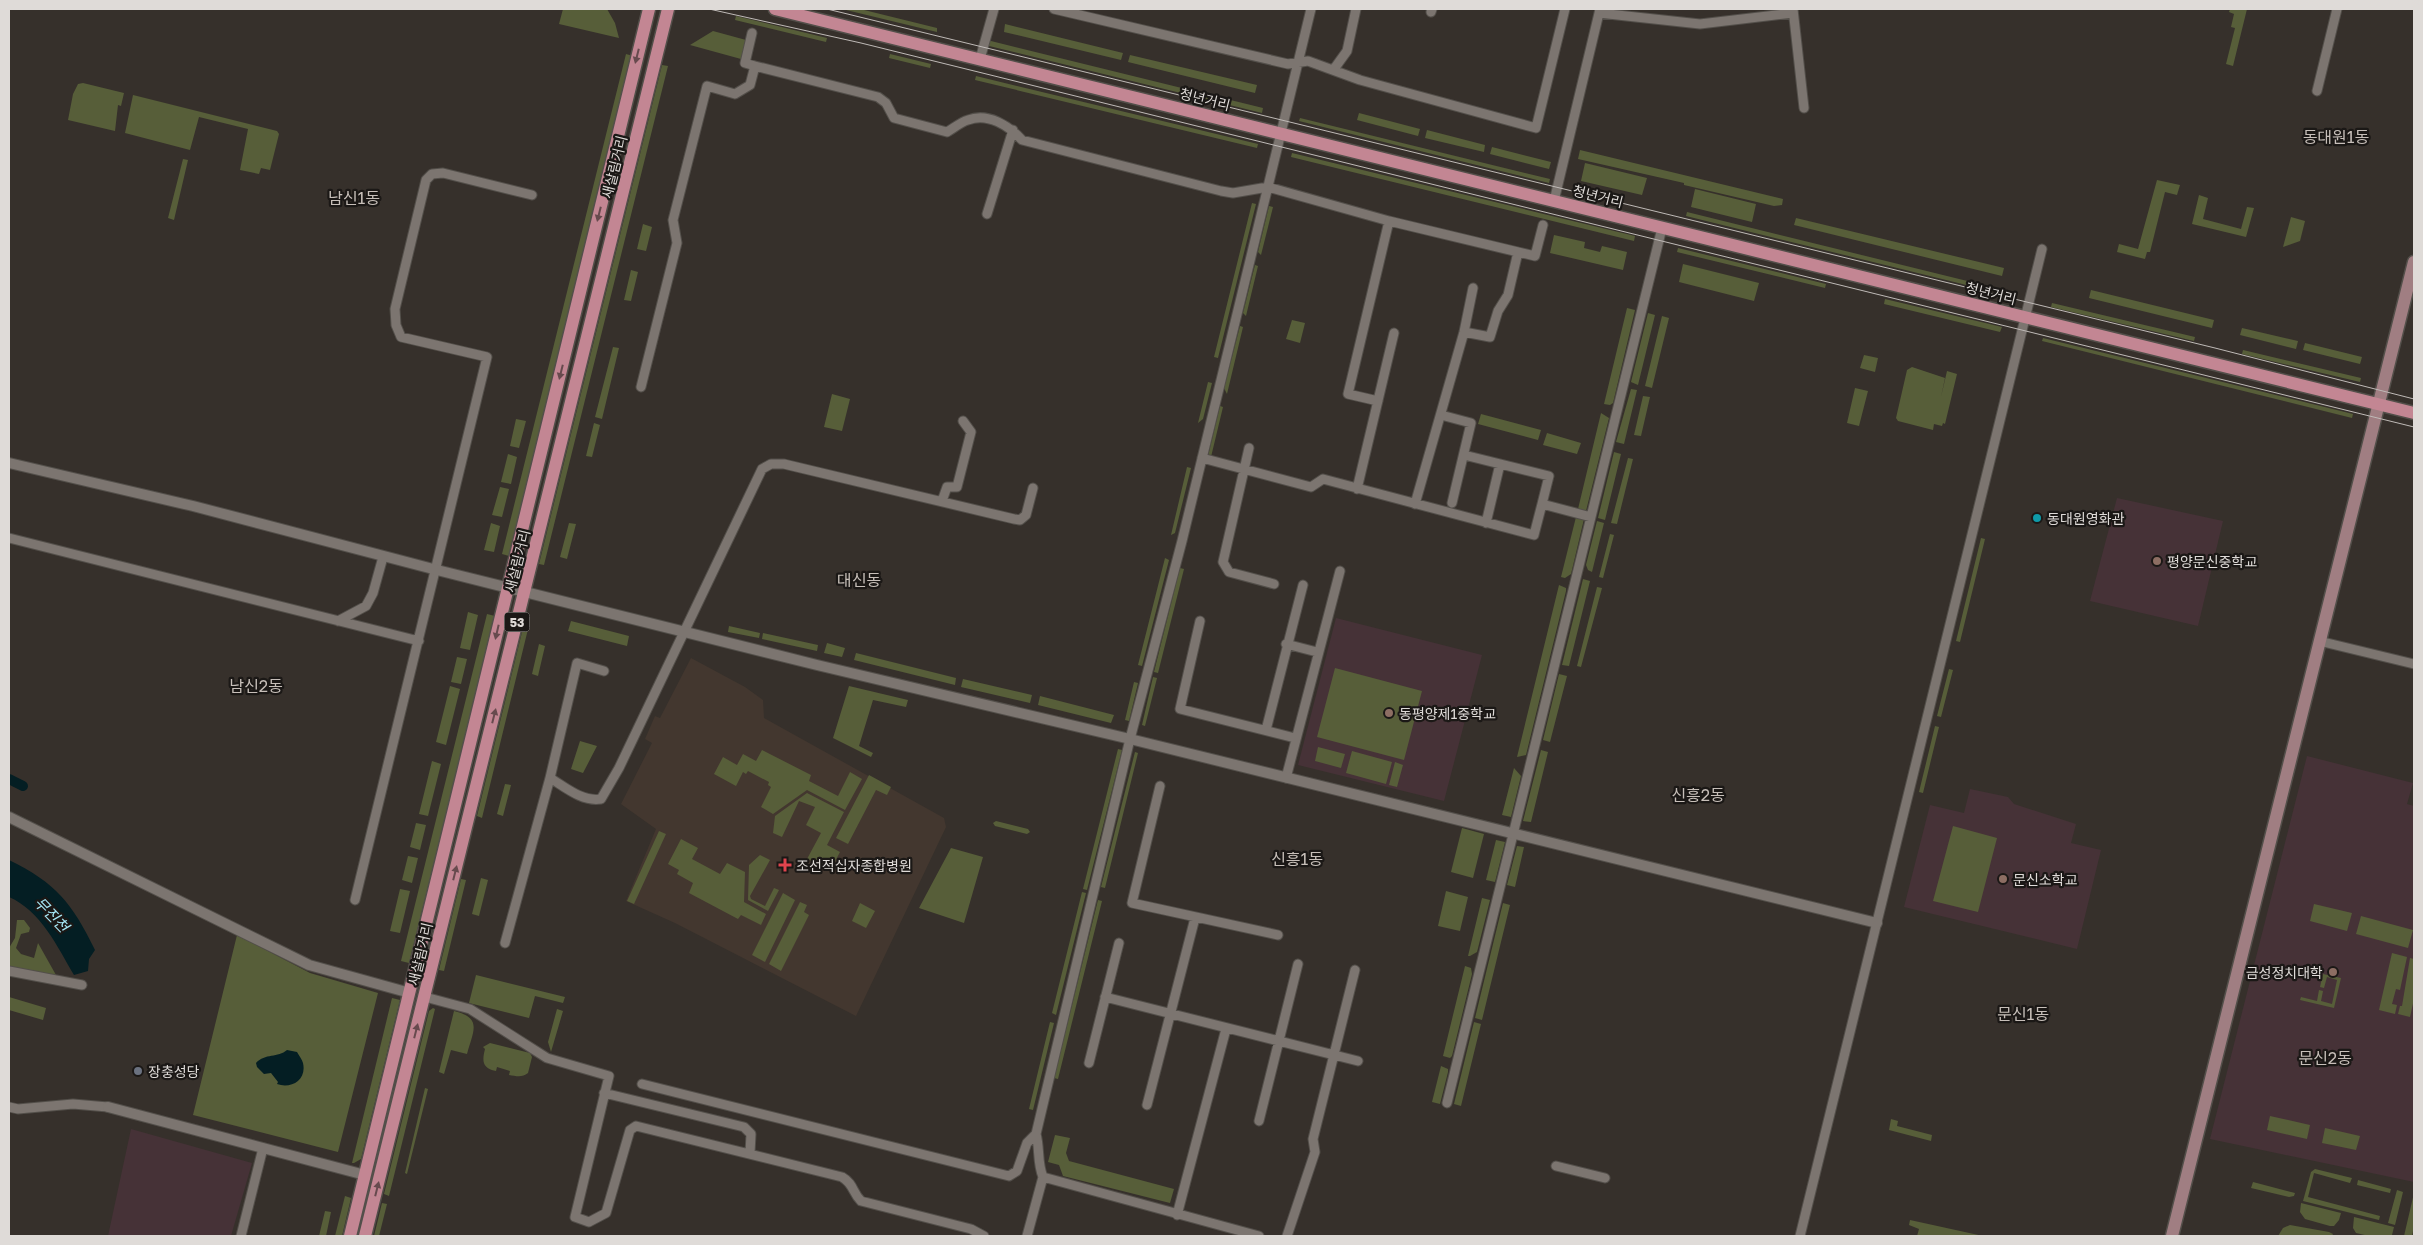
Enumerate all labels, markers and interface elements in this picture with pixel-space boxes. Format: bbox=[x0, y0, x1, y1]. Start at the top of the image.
one-way arrow bbox=[633, 49, 641, 64]
street label: 청년거리 bbox=[1178, 85, 1232, 113]
district label: 동대원1동 bbox=[2303, 127, 2370, 147]
street label: 새살림거리 bbox=[598, 134, 630, 200]
street label: 청년거리 bbox=[1571, 182, 1625, 210]
district label: 남신1동 bbox=[328, 188, 380, 208]
one-way arrow bbox=[595, 207, 603, 222]
street label: 청년거리 bbox=[1964, 279, 2018, 307]
one-way arrow bbox=[557, 365, 565, 380]
place label: 동대원영화관 bbox=[2047, 510, 2124, 527]
marker: 동대원영화관 bbox=[2031, 512, 2043, 524]
street label: 새살림거리 bbox=[501, 528, 533, 594]
place label: 평양문신중학교 bbox=[2167, 553, 2257, 570]
marker: 평양문신중학교 bbox=[2151, 555, 2163, 567]
district label: 대신동 bbox=[837, 570, 881, 590]
road number: 53 bbox=[504, 612, 530, 632]
one-way arrow bbox=[493, 624, 501, 639]
district label: 남신2동 bbox=[229, 676, 283, 696]
place label: 동평양제1중학교 bbox=[1399, 705, 1496, 722]
marker: 동평양제1중학교 bbox=[1383, 707, 1395, 719]
one-way arrow bbox=[490, 708, 498, 723]
district label: 신흥2동 bbox=[1671, 785, 1725, 805]
district label: 신흥1동 bbox=[1271, 849, 1323, 869]
place label: 조선적십자종합병원 bbox=[796, 857, 912, 874]
marker: 조선적십자종합병원 bbox=[778, 858, 792, 872]
one-way arrow bbox=[451, 866, 459, 881]
place label: 문신소학교 bbox=[2013, 871, 2078, 888]
marker: 문신소학교 bbox=[1997, 873, 2009, 885]
water label: 무진천 bbox=[31, 893, 74, 937]
street label: 새살림거리 bbox=[404, 921, 436, 987]
place label: 금성정치대학 bbox=[2246, 964, 2323, 981]
marker: 금성정치대학 bbox=[2327, 966, 2339, 978]
district label: 문신1동 bbox=[1997, 1004, 2049, 1024]
one-way arrow bbox=[413, 1024, 421, 1039]
district label: 문신2동 bbox=[2298, 1048, 2352, 1068]
place label: 장충성당 bbox=[148, 1063, 200, 1080]
marker: 장충성당 bbox=[132, 1065, 144, 1077]
one-way arrow bbox=[373, 1181, 381, 1196]

